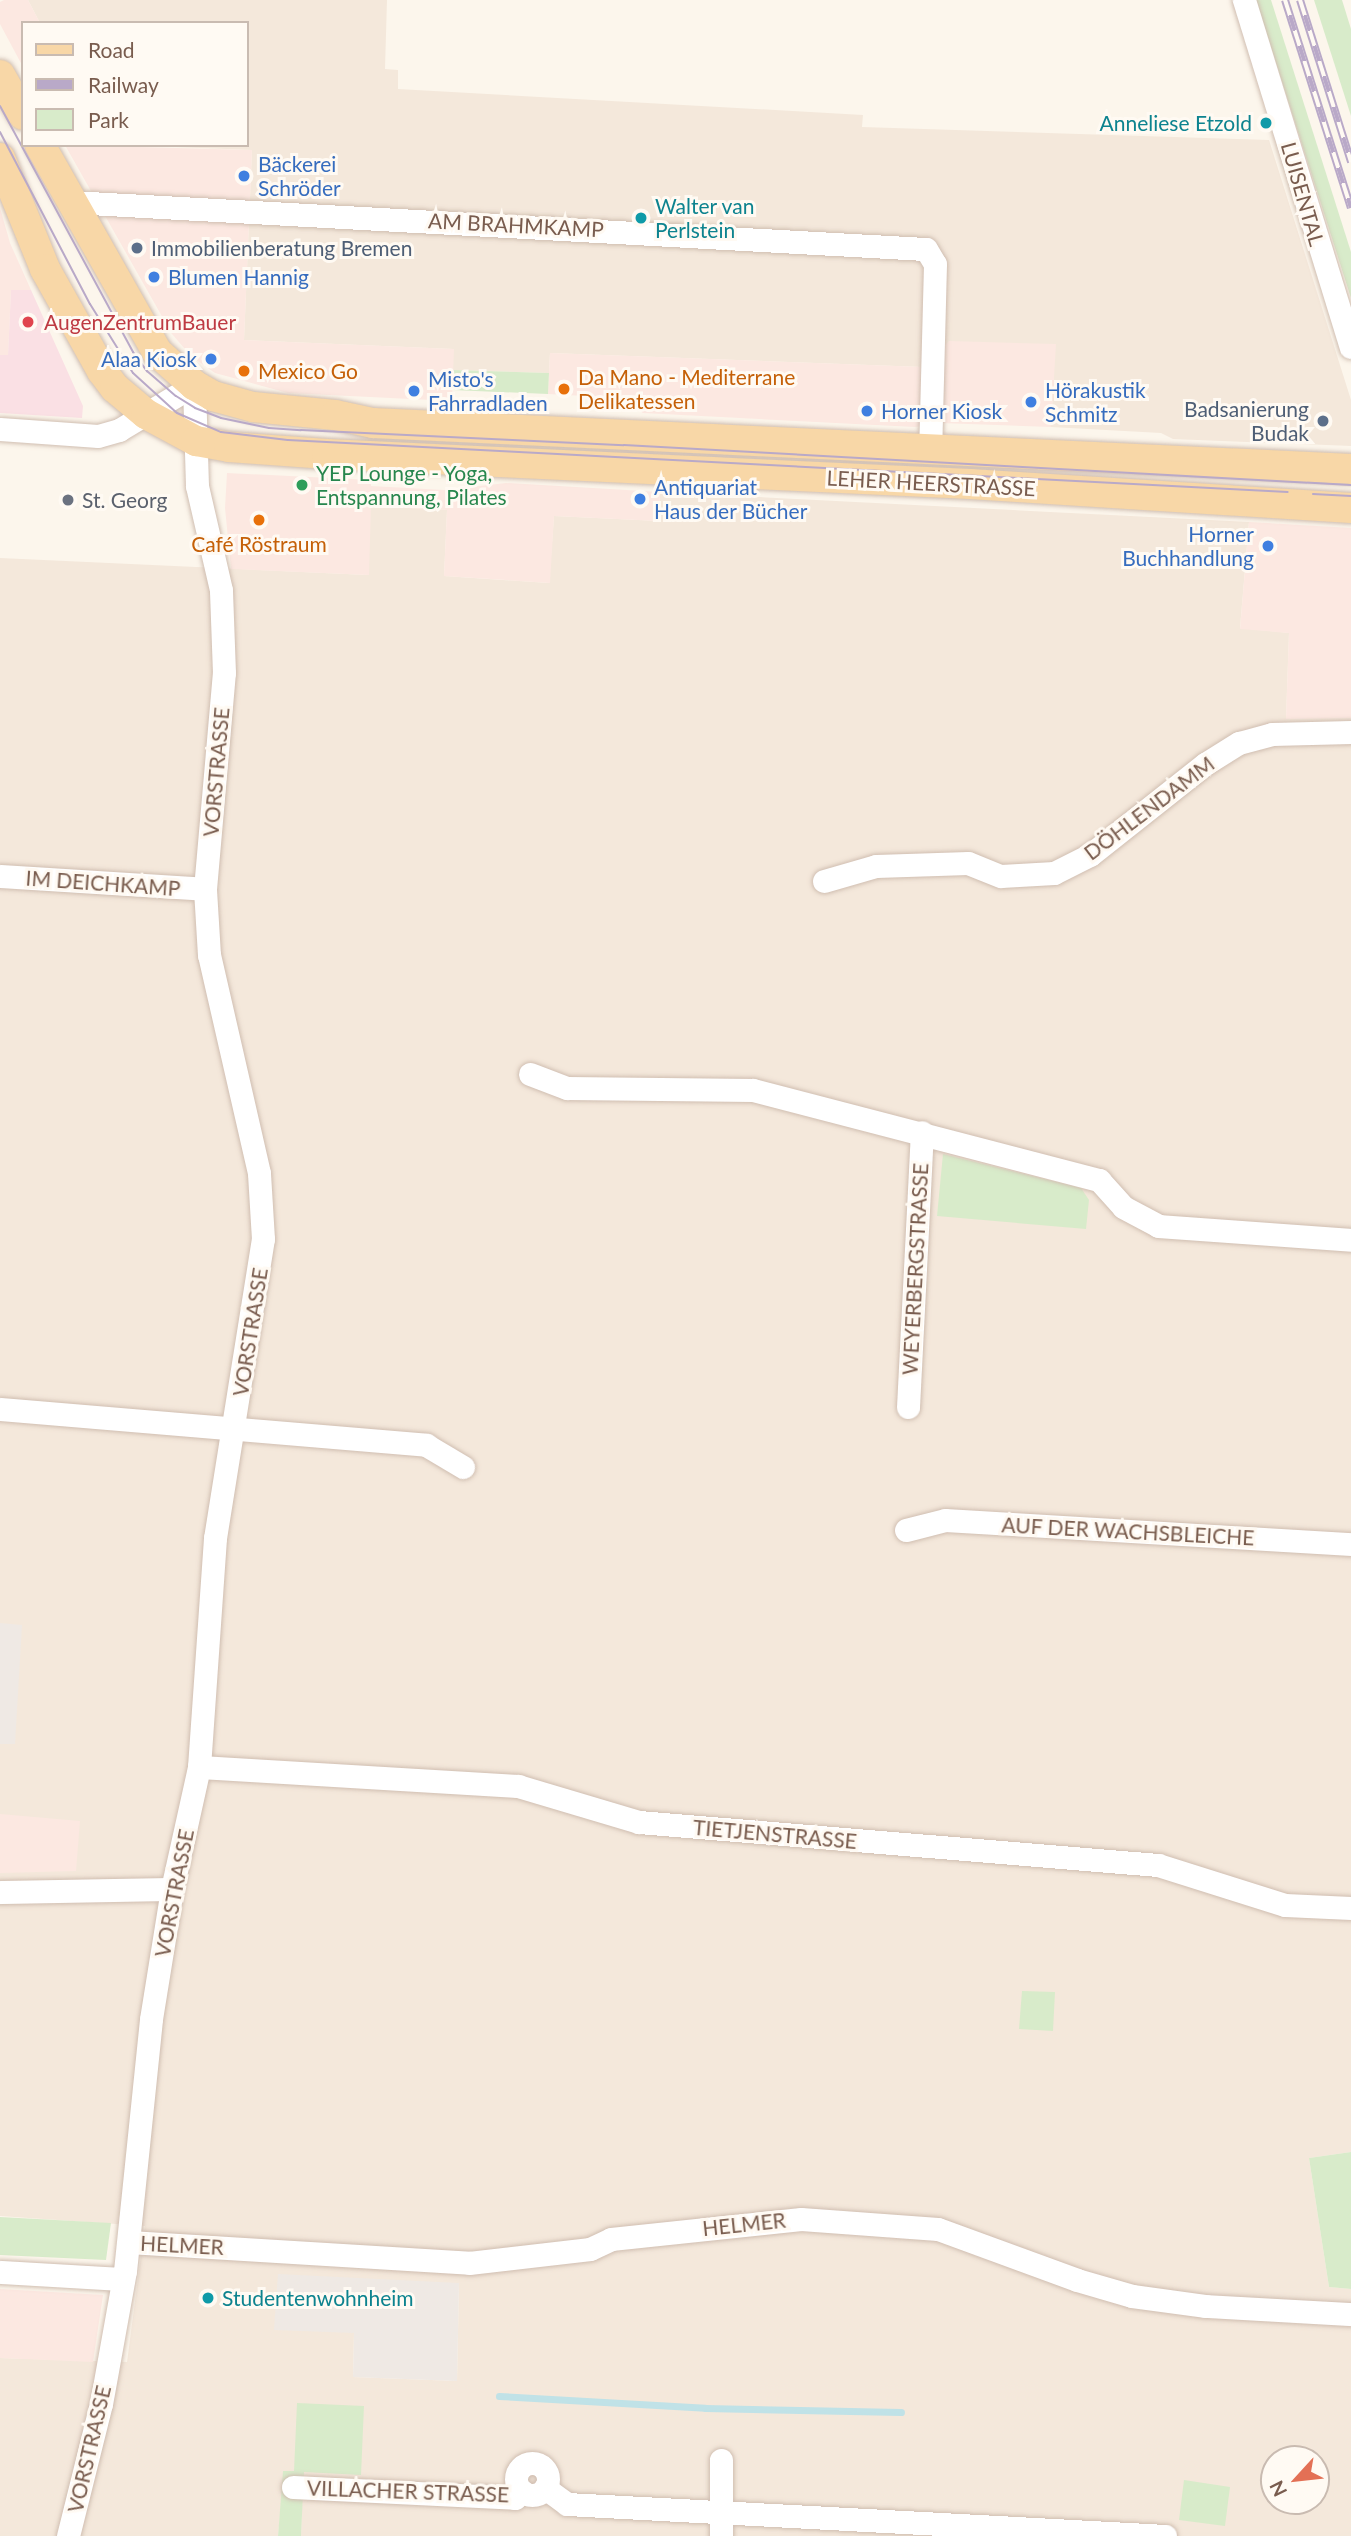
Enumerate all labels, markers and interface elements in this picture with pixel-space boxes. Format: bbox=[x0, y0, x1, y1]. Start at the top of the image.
legend bbox=[21, 21, 248, 147]
text: Road bbox=[88, 37, 135, 62]
text: Railway bbox=[88, 72, 159, 97]
text: Park bbox=[88, 107, 129, 132]
place label: Anneliese Etzold bbox=[1100, 110, 1252, 136]
marker: Anneliese Etzold bbox=[1258, 115, 1274, 131]
street label: LUISENTAL bbox=[1276, 139, 1330, 249]
place label: Bäckerei Schröder bbox=[258, 151, 341, 201]
marker: Bäckerei Schröder bbox=[236, 168, 252, 184]
place label: Walter van Perlstein bbox=[655, 193, 755, 243]
street label: AM BRAHMKAMP bbox=[428, 208, 604, 242]
marker: Walter van Perlstein bbox=[633, 210, 649, 226]
place label: Immobilienberatung Bremen bbox=[151, 235, 412, 261]
marker: Immobilienberatung Bremen bbox=[129, 240, 145, 256]
place label: Blumen Hannig bbox=[168, 264, 309, 290]
marker: Blumen Hannig bbox=[146, 269, 162, 285]
place label: AugenZentrumBauer bbox=[44, 309, 236, 335]
marker: AugenZentrumBauer bbox=[18, 312, 38, 332]
place label: Alaa Kiosk bbox=[101, 346, 197, 372]
marker: Alaa Kiosk bbox=[203, 351, 219, 367]
place label: Mexico Go bbox=[258, 358, 358, 384]
marker: Mexico Go bbox=[236, 363, 252, 379]
place label: Da Mano - Mediterrane Delikatessen bbox=[578, 364, 795, 414]
place label: Misto's Fahrradladen bbox=[428, 366, 548, 416]
place label: Hörakustik Schmitz bbox=[1045, 377, 1146, 427]
marker: Da Mano - Mediterrane Delikatessen bbox=[556, 381, 572, 397]
marker: Misto's Fahrradladen bbox=[406, 383, 422, 399]
marker: Hörakustik Schmitz bbox=[1023, 394, 1039, 410]
place label: Badsanierung Budak bbox=[1184, 396, 1309, 446]
place label: Horner Kiosk bbox=[881, 398, 1003, 424]
marker: Horner Kiosk bbox=[859, 403, 875, 419]
marker: Badsanierung Budak bbox=[1315, 413, 1331, 429]
place label: YEP Lounge - Yoga, Entspannung, Pilates bbox=[316, 460, 507, 510]
street label: LEHER HEERSTRASSE bbox=[826, 465, 1036, 501]
place label: Antiquariat Haus der Bücher bbox=[654, 474, 808, 524]
marker: YEP Lounge - Yoga, Entspannung, Pilates bbox=[294, 477, 310, 493]
place label: St. Georg bbox=[82, 487, 167, 513]
marker: Antiquariat Haus der Bücher bbox=[632, 491, 648, 507]
marker: St. Georg bbox=[60, 492, 76, 508]
marker: Café Röstraum bbox=[251, 512, 267, 528]
place label: Horner Buchhandlung bbox=[1122, 521, 1254, 571]
place label: Café Röstraum bbox=[191, 531, 327, 557]
marker: Horner Buchhandlung bbox=[1260, 538, 1276, 554]
street label: VORSTRASSE bbox=[198, 706, 234, 838]
street label: DÖHLENDAMM bbox=[1079, 751, 1219, 865]
street label: IM DEICHKAMP bbox=[25, 865, 181, 901]
street label: WEYERBERGSTRASSE bbox=[897, 1162, 933, 1376]
street label: VORSTRASSE bbox=[227, 1266, 273, 1398]
street label: AUF DER WACHSBLEICHE bbox=[1001, 1512, 1255, 1550]
street label: TIETJENSTRASSE bbox=[692, 1814, 858, 1854]
street label: VORSTRASSE bbox=[149, 1827, 199, 1959]
street label: HELMER bbox=[701, 2207, 787, 2241]
street label: HELMER bbox=[140, 2230, 224, 2260]
place label: Studentenwohnheim bbox=[222, 2285, 414, 2311]
marker: Studentenwohnheim bbox=[200, 2290, 216, 2306]
street label: VORSTRASSE bbox=[62, 2383, 116, 2515]
north arrow bbox=[1260, 2445, 1330, 2515]
street label: VILLACHER STRASSE bbox=[306, 2475, 510, 2507]
text: N bbox=[1264, 2477, 1291, 2501]

